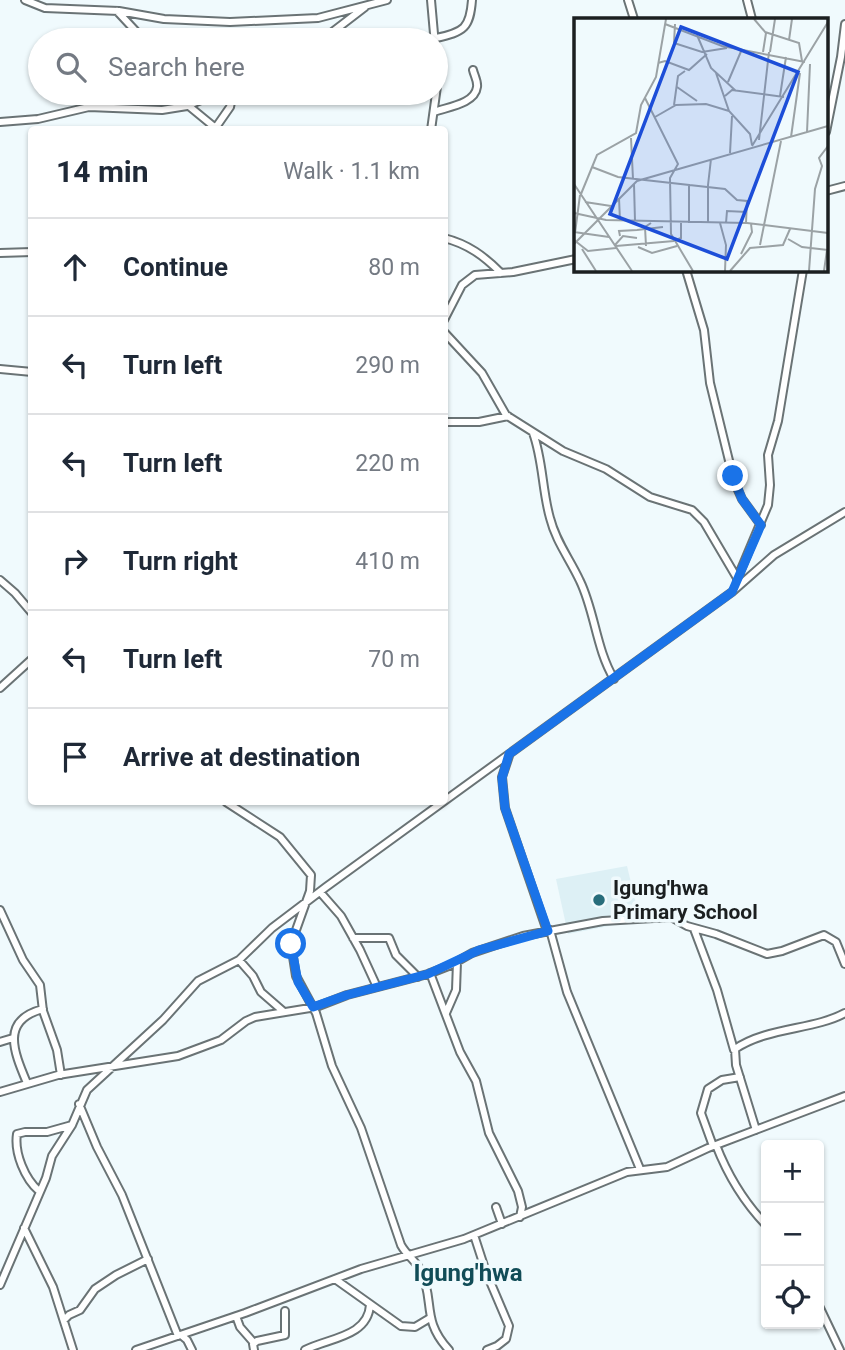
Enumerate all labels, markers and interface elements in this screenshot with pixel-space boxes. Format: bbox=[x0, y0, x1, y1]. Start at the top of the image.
inset map bbox=[574, 18, 828, 271]
search box bbox=[28, 28, 448, 105]
icon: search bbox=[52, 48, 90, 86]
text: Search here bbox=[108, 52, 245, 82]
text: 14 min bbox=[56, 154, 149, 189]
text: Walk · 1.1 km bbox=[283, 158, 420, 185]
icon: ahead bbox=[56, 248, 94, 286]
text: Continue bbox=[123, 252, 228, 282]
text: 80 m bbox=[368, 254, 420, 281]
icon: left bbox=[56, 346, 94, 384]
text: Turn left bbox=[123, 350, 222, 380]
text: 290 m bbox=[355, 352, 420, 379]
icon: left bbox=[56, 444, 94, 482]
text: Turn left bbox=[123, 448, 222, 478]
text: 220 m bbox=[355, 450, 420, 477]
route end bbox=[717, 460, 748, 491]
icon: right bbox=[56, 542, 94, 580]
text: Turn right bbox=[123, 546, 238, 576]
text: 410 m bbox=[355, 548, 420, 575]
icon: left bbox=[56, 640, 94, 678]
text: Turn left bbox=[123, 644, 222, 674]
text: 70 m bbox=[368, 646, 420, 673]
icon: arrive bbox=[56, 738, 94, 776]
text: Arrive at destination bbox=[123, 742, 360, 772]
place label: Igung'hwa Primary School bbox=[613, 876, 758, 924]
marker: Igung'hwa Primary School bbox=[591, 892, 607, 908]
route start bbox=[275, 928, 306, 959]
map controls bbox=[761, 1140, 824, 1329]
button: + bbox=[761, 1140, 824, 1203]
button: − bbox=[761, 1203, 824, 1266]
district label: Igung'hwa bbox=[413, 1259, 523, 1287]
button: locate bbox=[761, 1266, 824, 1329]

